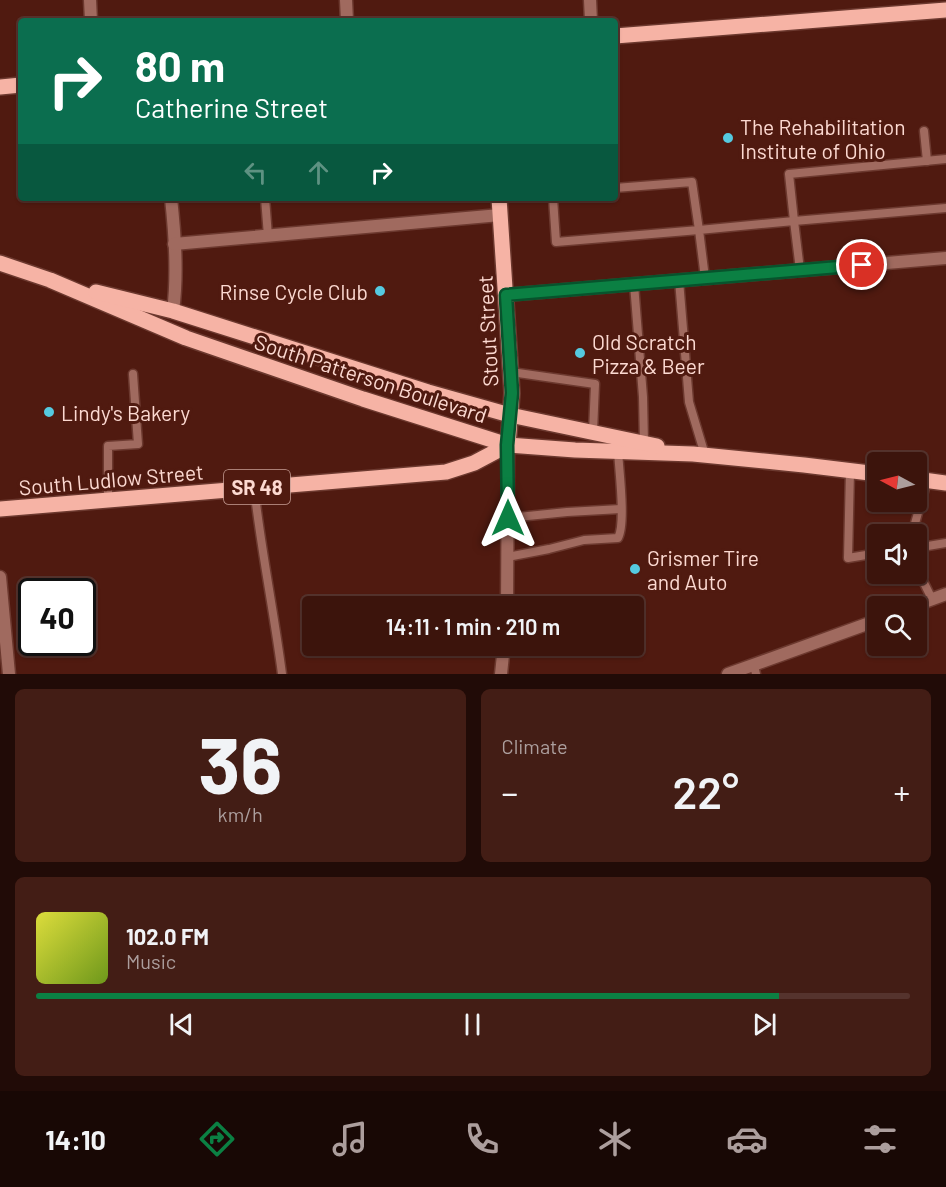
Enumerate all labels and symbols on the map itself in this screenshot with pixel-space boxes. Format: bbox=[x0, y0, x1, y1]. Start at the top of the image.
place label: The Rehabilitation Institute of Ohio bbox=[740, 114, 906, 163]
marker: The Rehabilitation Institute of Ohio bbox=[721, 131, 735, 145]
pin bbox=[836, 239, 887, 290]
street label: Stout Street bbox=[472, 275, 502, 387]
place label: Rinse Cycle Club bbox=[219, 279, 368, 304]
marker: Rinse Cycle Club bbox=[373, 284, 387, 298]
street label: South Patterson Boulevard bbox=[252, 329, 490, 427]
place label: Old Scratch Pizza & Beer bbox=[592, 329, 705, 378]
marker: Old Scratch Pizza & Beer bbox=[573, 346, 587, 360]
place label: Lindy's Bakery bbox=[61, 400, 190, 425]
marker: Lindy's Bakery bbox=[42, 405, 56, 419]
north arrow bbox=[867, 452, 927, 512]
street label: South Ludlow Street bbox=[18, 458, 204, 500]
road number: SR 48 bbox=[224, 470, 290, 504]
position arrow bbox=[476, 486, 540, 550]
place label: Grismer Tire and Auto bbox=[647, 545, 759, 594]
marker: Grismer Tire and Auto bbox=[628, 562, 642, 576]
speed limit sign: 40 bbox=[18, 578, 96, 656]

